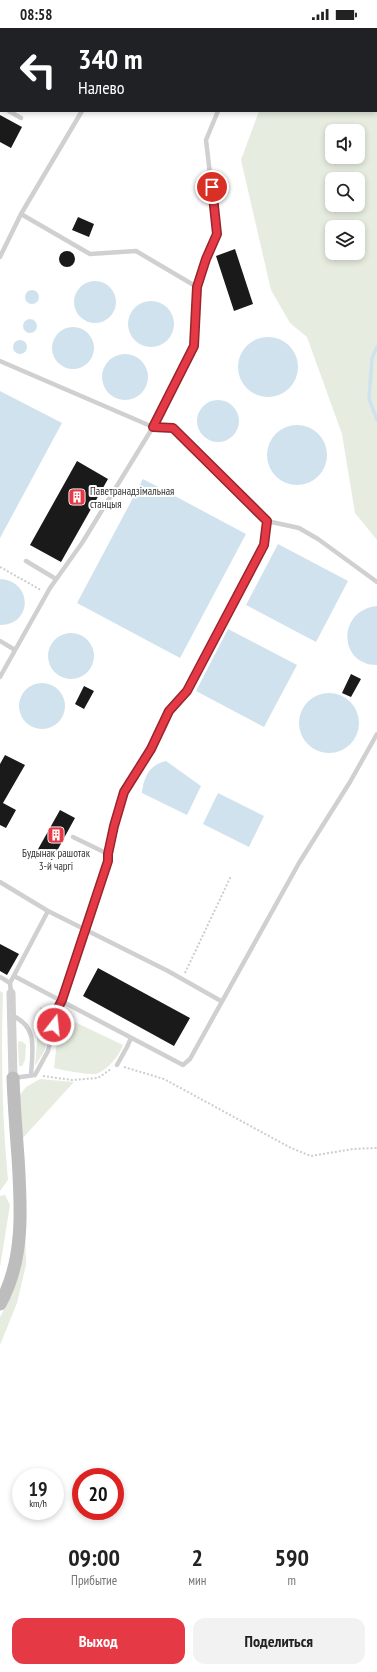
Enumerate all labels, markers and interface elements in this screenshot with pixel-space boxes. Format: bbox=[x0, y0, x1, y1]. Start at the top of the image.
text: 08:58 bbox=[20, 5, 52, 24]
text: 340 m bbox=[78, 40, 142, 77]
icon: left bbox=[12, 44, 64, 96]
text: Налево bbox=[78, 76, 125, 99]
map controls bbox=[325, 124, 365, 260]
button: sound bbox=[325, 124, 365, 164]
pin bbox=[195, 170, 229, 204]
button: search bbox=[325, 172, 365, 212]
icon: arrive bbox=[201, 176, 223, 198]
button: layers bbox=[325, 220, 365, 260]
place label: Паветранадзімальная станцыя bbox=[90, 484, 174, 511]
building icon: Паветранадзімальная станцыя bbox=[67, 487, 87, 507]
building icon: Будынак рашотак 3-й чаргі bbox=[46, 825, 66, 845]
place label: Будынак рашотак 3-й чаргі bbox=[22, 846, 91, 873]
position arrow bbox=[33, 1004, 75, 1046]
speed limit sign: 20 bbox=[72, 1468, 124, 1520]
text: 19 bbox=[28, 1476, 48, 1502]
text: km/h bbox=[29, 1497, 47, 1510]
text: 09:00 bbox=[68, 1542, 120, 1573]
text: 2 bbox=[192, 1542, 203, 1573]
text: 590 bbox=[274, 1542, 309, 1573]
text: Прибытие bbox=[71, 1572, 117, 1589]
text: мин bbox=[188, 1572, 206, 1589]
text: m bbox=[287, 1572, 296, 1589]
button: Выход bbox=[12, 1618, 185, 1664]
button: Поделиться bbox=[193, 1618, 365, 1664]

